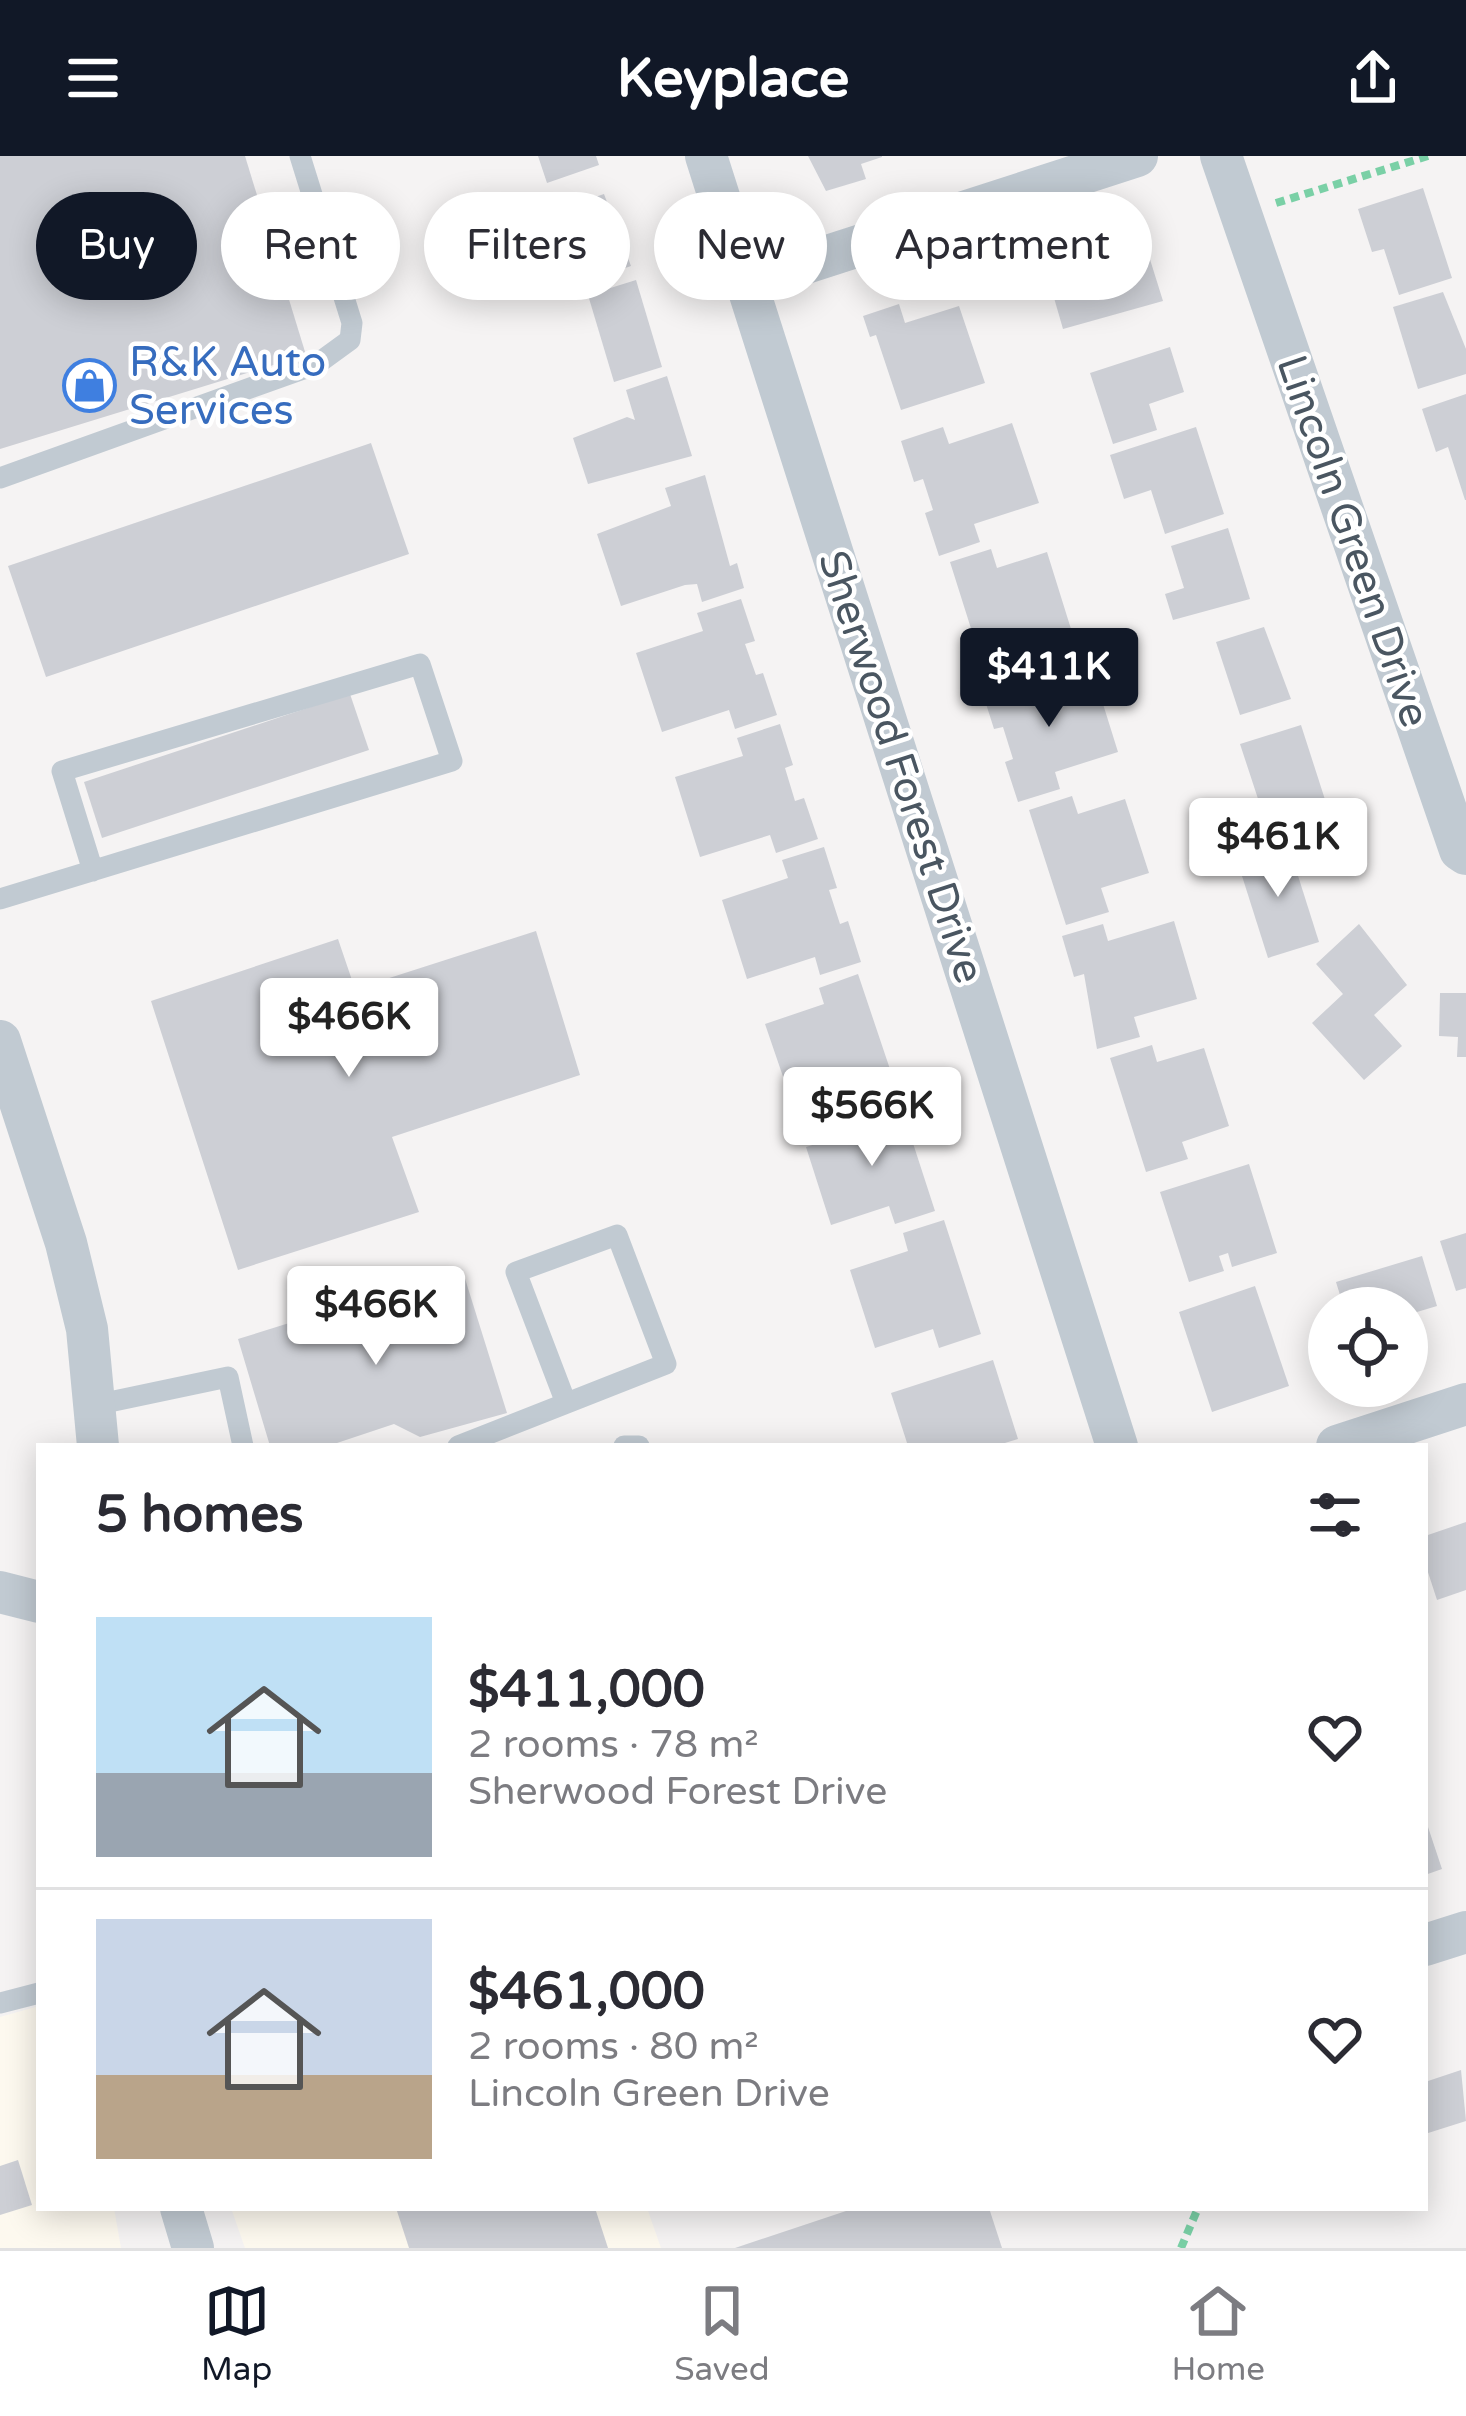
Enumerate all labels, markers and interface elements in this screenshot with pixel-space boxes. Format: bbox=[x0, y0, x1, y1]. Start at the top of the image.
icon: menu bbox=[60, 45, 126, 111]
icon: share bbox=[1340, 45, 1406, 111]
text: Keyplace bbox=[617, 46, 849, 111]
chip: Buy bbox=[36, 192, 197, 300]
chip: Rent bbox=[221, 192, 400, 300]
chip: Filters bbox=[424, 192, 630, 300]
chip: New bbox=[654, 192, 827, 300]
chip: Apartment bbox=[851, 192, 1152, 300]
place label: R&K Auto Services bbox=[129, 337, 326, 436]
street label: Lincoln Green Drive bbox=[1265, 348, 1441, 734]
shop icon: R&K Auto Services bbox=[62, 358, 118, 414]
street label: Sherwood Forest Drive bbox=[807, 544, 995, 990]
pin: $411K bbox=[965, 628, 1133, 730]
text: $411K bbox=[987, 643, 1111, 690]
pin: $461K bbox=[1194, 798, 1362, 900]
text: $461K bbox=[1216, 813, 1340, 860]
pin: $466K bbox=[265, 978, 433, 1080]
text: $466K bbox=[287, 993, 411, 1040]
pin: $566K bbox=[788, 1067, 956, 1169]
text: $566K bbox=[810, 1082, 934, 1129]
pin: $466K bbox=[292, 1266, 460, 1368]
text: $466K bbox=[314, 1281, 438, 1328]
map controls bbox=[1308, 1287, 1428, 1407]
button: locate bbox=[1308, 1287, 1428, 1407]
icon: filters bbox=[1302, 1482, 1368, 1548]
text: 5 homes bbox=[96, 1484, 304, 1546]
text: $411,000 bbox=[468, 1659, 705, 1721]
icon: home bbox=[192, 1665, 336, 1809]
icon: heart bbox=[1302, 1704, 1368, 1770]
text: 2 rooms · 78 m² bbox=[468, 1721, 759, 1768]
text: Sherwood Forest Drive bbox=[468, 1768, 887, 1815]
text: $461,000 bbox=[468, 1961, 705, 2023]
icon: home bbox=[192, 1967, 336, 2111]
icon: heart bbox=[1302, 2006, 1368, 2072]
text: 2 rooms · 80 m² bbox=[468, 2023, 759, 2070]
text: Lincoln Green Drive bbox=[468, 2070, 830, 2117]
tab: Map bbox=[201, 2278, 272, 2389]
tab: Saved bbox=[674, 2278, 770, 2389]
tab: Home bbox=[1172, 2278, 1265, 2389]

